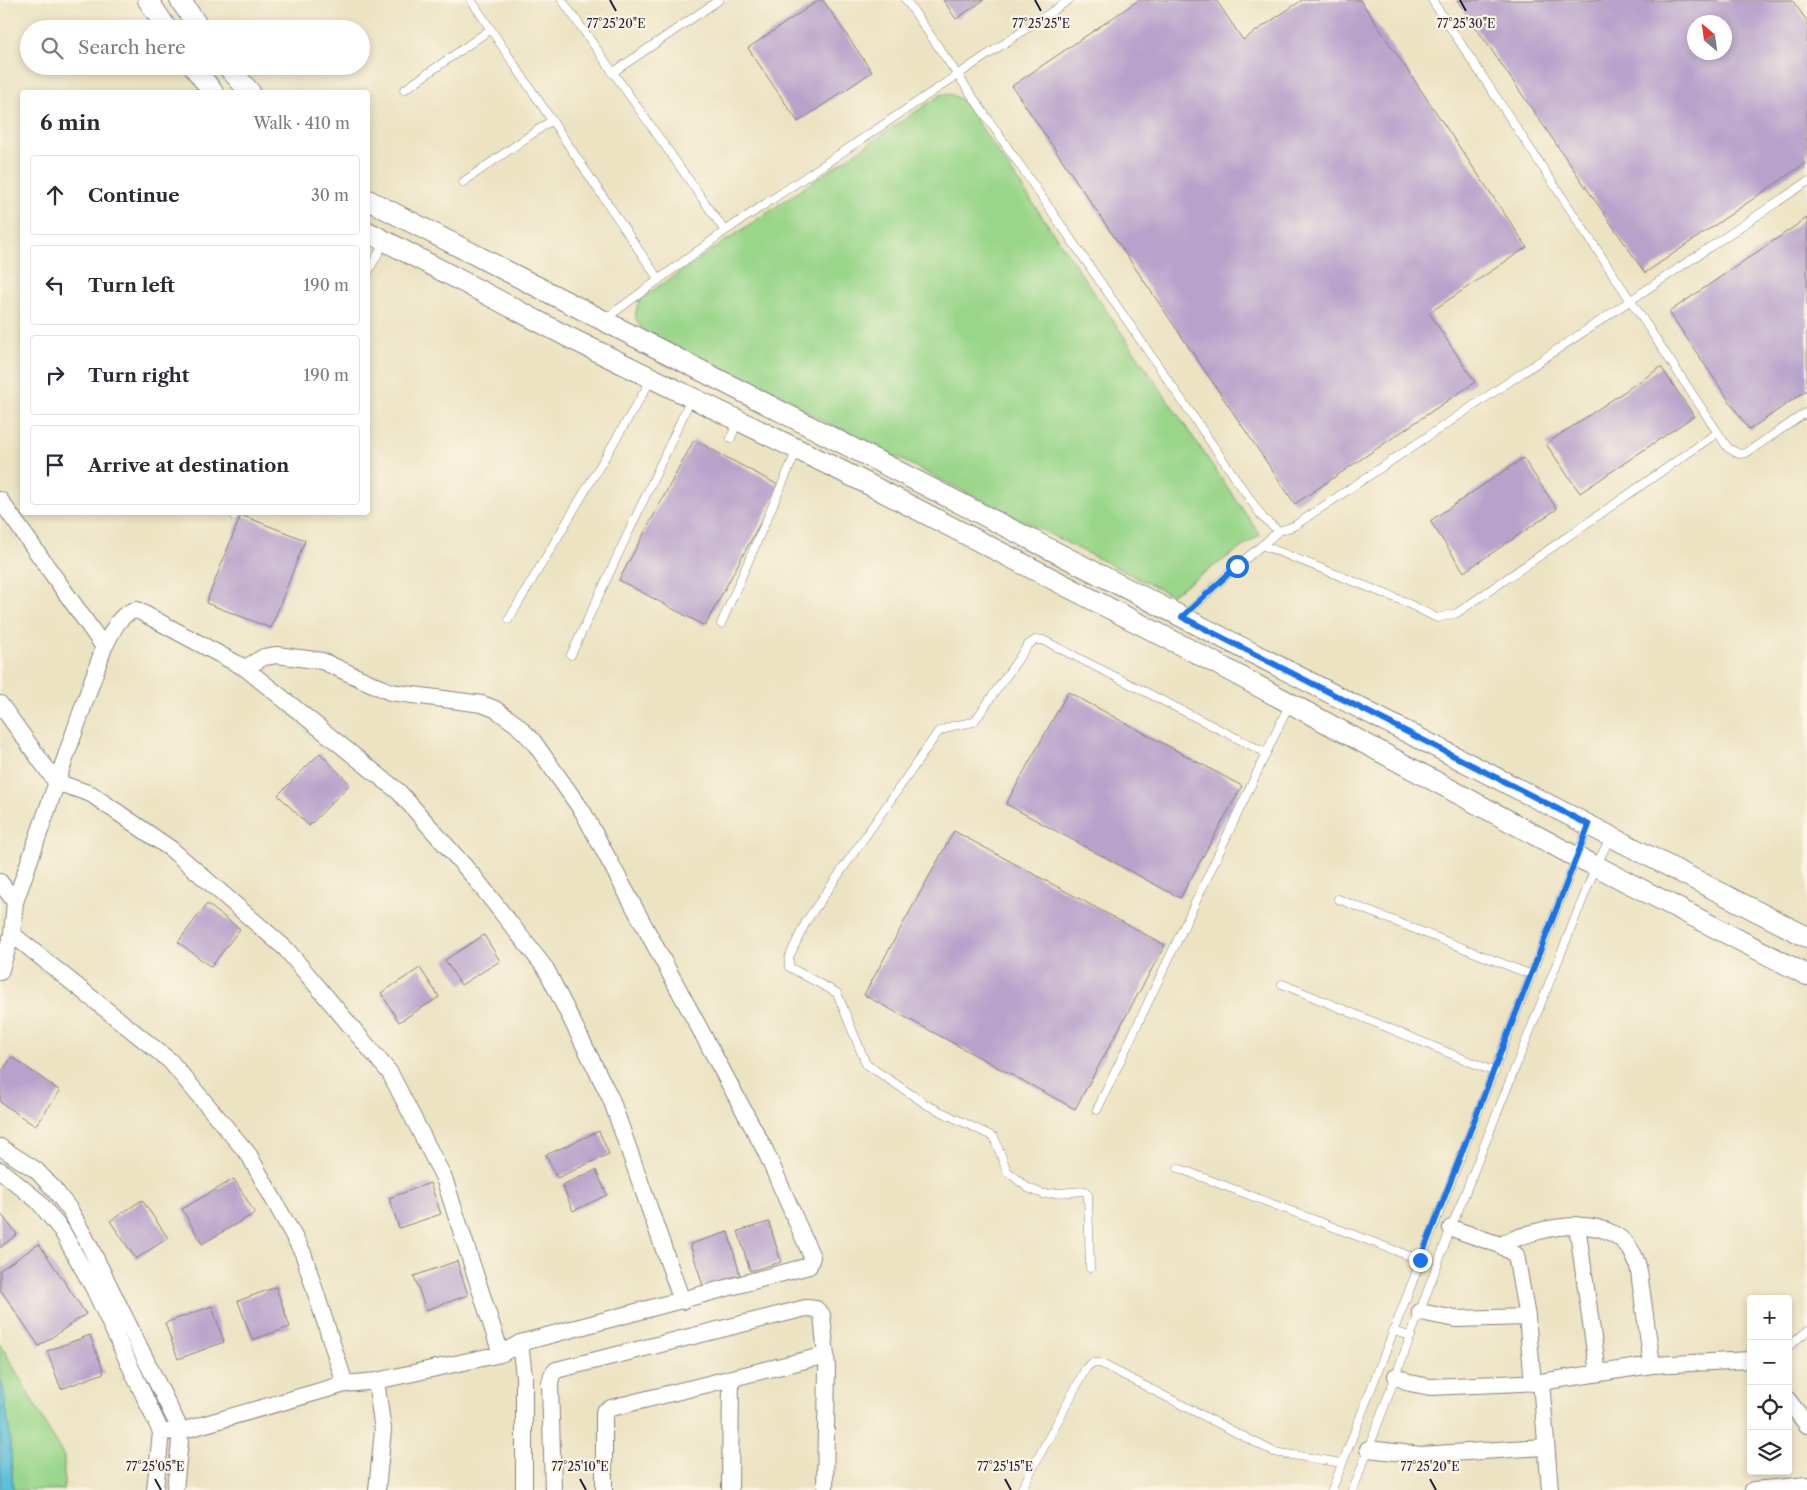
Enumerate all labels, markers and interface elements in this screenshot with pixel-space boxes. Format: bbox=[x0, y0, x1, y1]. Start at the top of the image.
north arrow bbox=[1687, 15, 1732, 60]
text: 77°25'20"E bbox=[586, 16, 646, 31]
text: 77°25'25"E bbox=[1012, 16, 1070, 31]
text: 77°25'30"E bbox=[1437, 16, 1495, 31]
search box bbox=[20, 20, 370, 75]
icon: search bbox=[38, 34, 66, 62]
text: Search here bbox=[78, 36, 186, 59]
text: 6 min bbox=[40, 110, 101, 135]
text: Walk · 410 m bbox=[253, 113, 350, 133]
icon: ahead bbox=[41, 181, 69, 209]
text: Continue bbox=[88, 184, 180, 207]
text: 30 m bbox=[311, 185, 349, 205]
icon: left bbox=[41, 271, 69, 299]
text: Turn left bbox=[88, 274, 175, 297]
text: 190 m bbox=[304, 275, 349, 295]
icon: right bbox=[41, 361, 69, 389]
text: Turn right bbox=[88, 364, 189, 387]
text: 190 m bbox=[304, 365, 349, 385]
icon: arrive bbox=[41, 451, 69, 479]
text: Arrive at destination bbox=[88, 454, 289, 477]
route start bbox=[1226, 555, 1249, 578]
route end bbox=[1409, 1249, 1432, 1272]
map controls bbox=[1747, 1295, 1792, 1475]
button: + bbox=[1747, 1295, 1792, 1340]
button: − bbox=[1747, 1340, 1792, 1385]
button: locate bbox=[1747, 1385, 1792, 1430]
button: layers bbox=[1747, 1430, 1792, 1475]
text: 77°25'05"E bbox=[126, 1459, 184, 1474]
text: 77°25'10"E bbox=[551, 1459, 609, 1474]
text: 77°25'15"E bbox=[977, 1459, 1033, 1474]
text: 77°25'20"E bbox=[1400, 1459, 1460, 1474]

